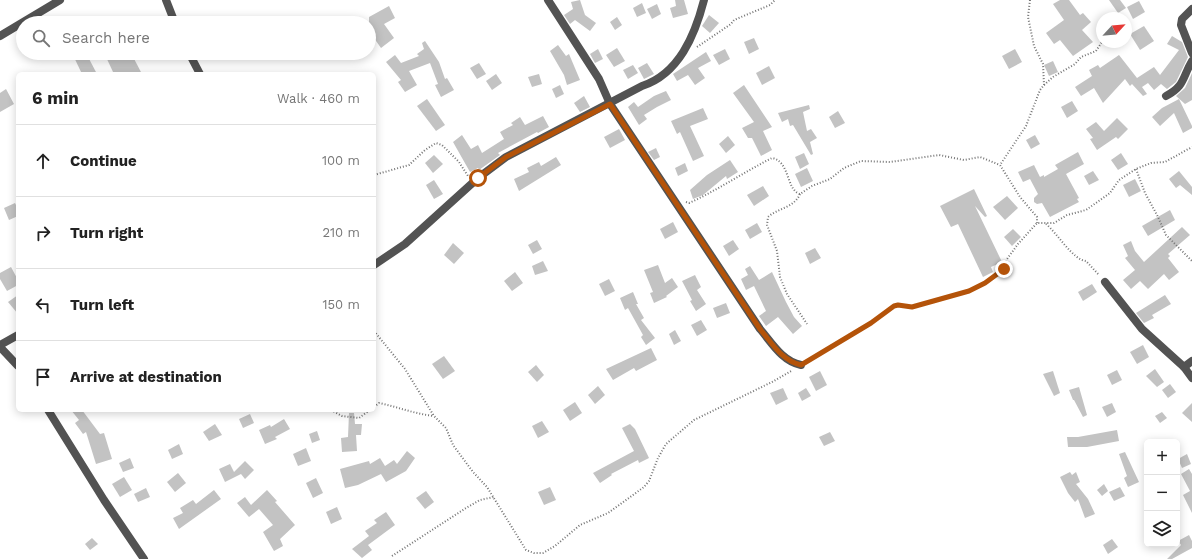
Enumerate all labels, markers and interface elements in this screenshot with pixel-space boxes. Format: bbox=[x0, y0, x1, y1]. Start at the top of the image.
north arrow bbox=[1096, 12, 1132, 48]
search box bbox=[16, 16, 376, 60]
icon: search bbox=[30, 27, 52, 49]
text: Search here bbox=[62, 29, 150, 47]
text: 6 min bbox=[32, 88, 79, 108]
text: Walk · 460 m bbox=[277, 91, 360, 106]
icon: ahead bbox=[32, 150, 54, 172]
text: Continue bbox=[70, 152, 137, 170]
text: 100 m bbox=[322, 153, 360, 168]
route start bbox=[469, 169, 487, 187]
icon: right bbox=[32, 222, 54, 244]
text: Turn right bbox=[70, 224, 143, 242]
text: 210 m bbox=[322, 225, 360, 240]
route end bbox=[995, 260, 1013, 278]
icon: left bbox=[32, 294, 54, 316]
text: Turn left bbox=[70, 296, 134, 314]
text: 150 m bbox=[322, 297, 360, 312]
icon: arrive bbox=[32, 366, 54, 388]
text: Arrive at destination bbox=[70, 368, 222, 386]
map controls bbox=[1144, 439, 1180, 547]
button: + bbox=[1144, 439, 1180, 475]
button: − bbox=[1144, 475, 1180, 511]
button: layers bbox=[1144, 511, 1180, 547]

